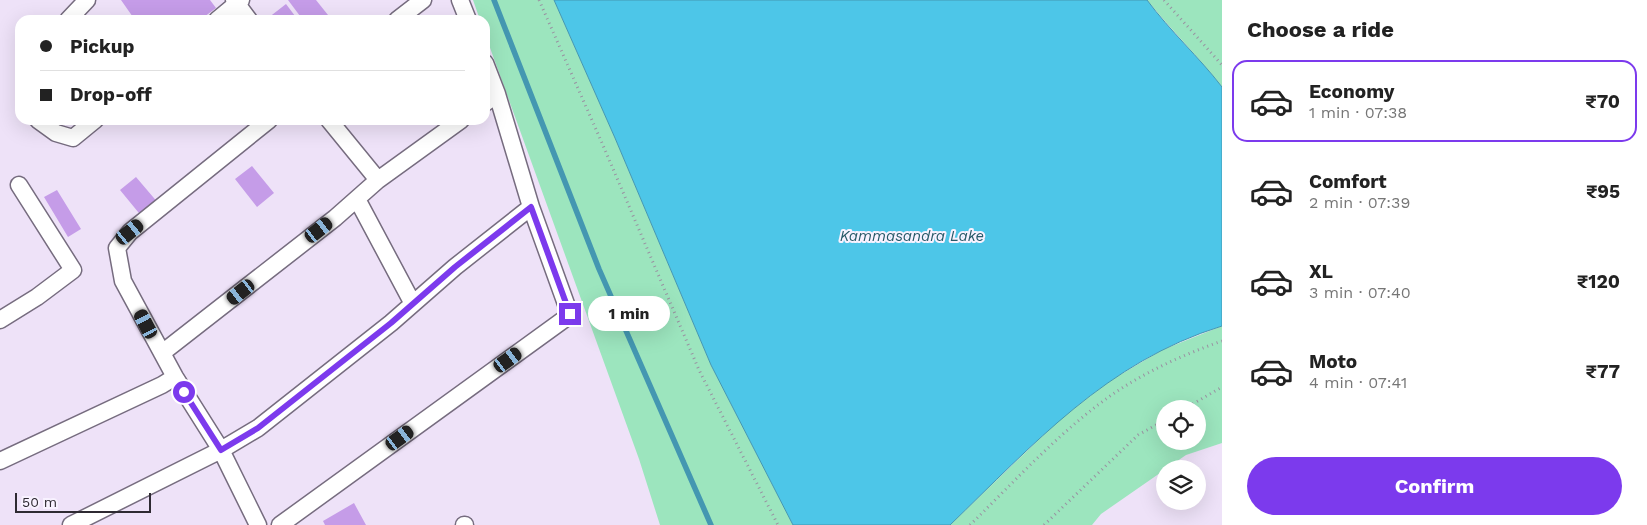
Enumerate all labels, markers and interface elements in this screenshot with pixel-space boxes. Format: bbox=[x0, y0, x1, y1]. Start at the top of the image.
text: Choose a ride bbox=[1247, 17, 1394, 42]
text: Pickup bbox=[70, 35, 134, 58]
icon: car bbox=[1249, 79, 1294, 124]
text: Economy bbox=[1309, 80, 1394, 103]
text: Drop-off bbox=[70, 83, 152, 106]
text: ₹70 bbox=[1585, 90, 1620, 113]
text: 1 min · 07:38 bbox=[1309, 103, 1407, 122]
icon: car bbox=[1249, 169, 1294, 214]
text: Comfort bbox=[1309, 170, 1387, 193]
text: ₹95 bbox=[1586, 180, 1620, 203]
text: 2 min · 07:39 bbox=[1309, 193, 1410, 212]
car bbox=[302, 215, 335, 245]
car bbox=[113, 217, 146, 247]
water label: Kammasandra Lake bbox=[840, 227, 984, 245]
icon: car bbox=[1249, 259, 1294, 304]
text: XL bbox=[1309, 260, 1333, 283]
text: ₹120 bbox=[1577, 270, 1620, 293]
car bbox=[224, 277, 257, 307]
text: 3 min · 07:40 bbox=[1309, 283, 1411, 302]
callout: 1 min bbox=[588, 296, 670, 332]
route end bbox=[559, 303, 581, 325]
text: 1 min bbox=[608, 304, 650, 323]
car bbox=[132, 307, 159, 341]
car bbox=[491, 345, 524, 375]
icon: car bbox=[1249, 349, 1294, 394]
text: Moto bbox=[1309, 350, 1357, 373]
text: ₹77 bbox=[1585, 360, 1620, 383]
text: 4 min · 07:41 bbox=[1309, 373, 1407, 392]
route start bbox=[173, 381, 195, 403]
map controls bbox=[1156, 400, 1206, 510]
button: locate bbox=[1156, 400, 1206, 450]
car bbox=[383, 423, 416, 453]
button: Confirm bbox=[1247, 457, 1622, 515]
button: layers bbox=[1156, 460, 1206, 510]
scale bar bbox=[15, 490, 151, 513]
text: 50 m bbox=[22, 494, 57, 510]

